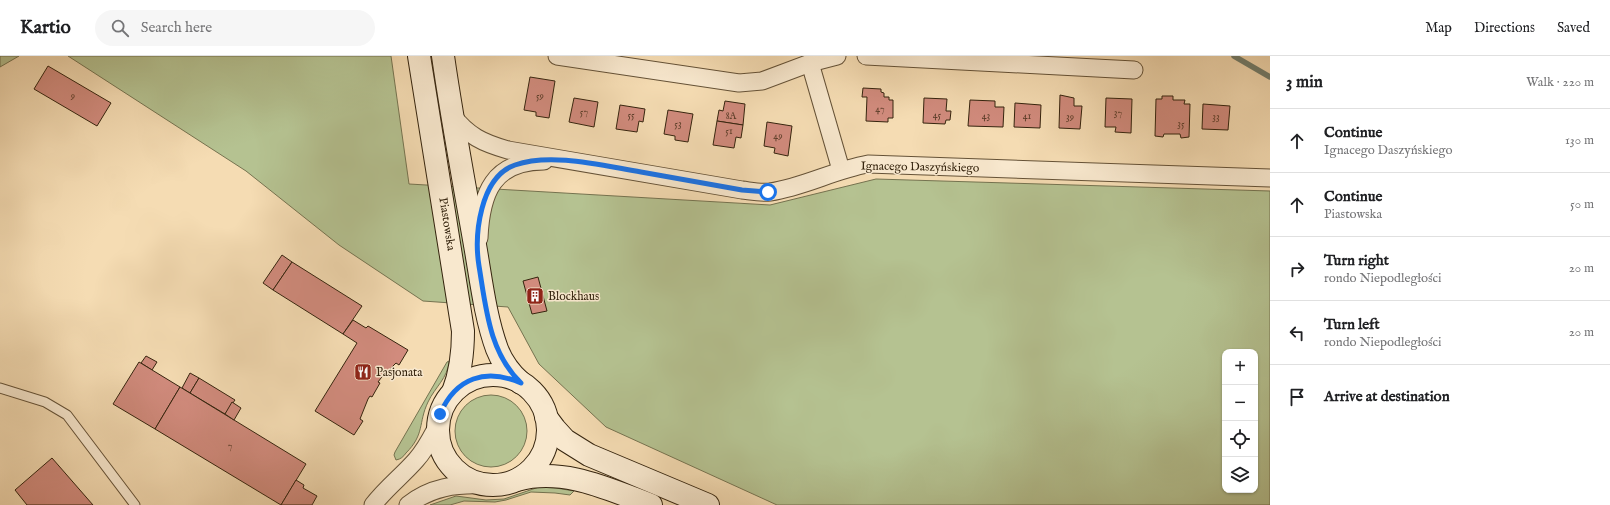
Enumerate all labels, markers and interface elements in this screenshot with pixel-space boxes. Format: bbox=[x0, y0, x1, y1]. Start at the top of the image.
search box bbox=[95, 10, 375, 46]
text: Kartio bbox=[20, 16, 71, 40]
icon: search bbox=[109, 17, 131, 39]
text: Search here bbox=[141, 18, 212, 37]
text: Map bbox=[1425, 19, 1452, 37]
text: Directions bbox=[1474, 19, 1535, 37]
text: Saved bbox=[1557, 19, 1590, 37]
text: 3 min bbox=[1286, 72, 1323, 93]
text: Walk · 220 m bbox=[1526, 74, 1594, 91]
house number: 9 bbox=[70, 90, 75, 103]
house number: 59 bbox=[536, 90, 544, 103]
house number: 47 bbox=[875, 103, 885, 116]
house number: 57 bbox=[580, 106, 588, 119]
house number: 37 bbox=[1114, 107, 1123, 120]
house number: 55 bbox=[627, 109, 635, 122]
house number: 45 bbox=[933, 109, 942, 122]
house number: 8A bbox=[726, 110, 737, 123]
house number: 43 bbox=[982, 110, 991, 123]
house number: 41 bbox=[1023, 110, 1032, 123]
house number: 39 bbox=[1066, 111, 1074, 124]
house number: 33 bbox=[1212, 111, 1220, 124]
house number: 53 bbox=[674, 118, 682, 131]
house number: 35 bbox=[1177, 118, 1185, 131]
text: Continue bbox=[1324, 123, 1382, 142]
house number: 51 bbox=[725, 125, 733, 138]
house number: 49 bbox=[773, 130, 783, 143]
icon: ahead bbox=[1286, 130, 1308, 152]
text: 130 m bbox=[1565, 132, 1594, 149]
text: Ignacego Daszyńskiego bbox=[1324, 142, 1452, 159]
street label: Ignacego Daszyńskiego bbox=[861, 158, 980, 176]
route start bbox=[759, 183, 777, 201]
text: Continue bbox=[1324, 187, 1382, 206]
icon: ahead bbox=[1286, 194, 1308, 216]
street label: Piastowska bbox=[435, 196, 459, 252]
text: 50 m bbox=[1570, 196, 1594, 213]
text: Piastowska bbox=[1324, 206, 1382, 223]
text: Turn right bbox=[1324, 251, 1389, 270]
icon: right bbox=[1286, 258, 1308, 280]
text: 20 m bbox=[1569, 260, 1594, 277]
text: rondo Niepodległości bbox=[1324, 270, 1442, 287]
building icon: Blockhaus bbox=[525, 286, 545, 306]
place label: Blockhaus bbox=[548, 289, 599, 304]
text: Turn left bbox=[1324, 315, 1380, 334]
icon: left bbox=[1286, 322, 1308, 344]
text: 20 m bbox=[1569, 324, 1594, 341]
text: rondo Niepodległości bbox=[1324, 334, 1442, 351]
map controls bbox=[1222, 349, 1258, 493]
button: + bbox=[1222, 349, 1258, 385]
restaurant icon: Pasjonata bbox=[353, 362, 373, 382]
place label: Pasjonata bbox=[376, 365, 423, 380]
button: − bbox=[1222, 385, 1258, 421]
icon: arrive bbox=[1286, 386, 1308, 408]
text: Arrive at destination bbox=[1324, 387, 1450, 406]
route end bbox=[431, 405, 449, 423]
button: locate bbox=[1222, 421, 1258, 457]
house number: 7 bbox=[228, 440, 233, 453]
button: layers bbox=[1222, 457, 1258, 493]

